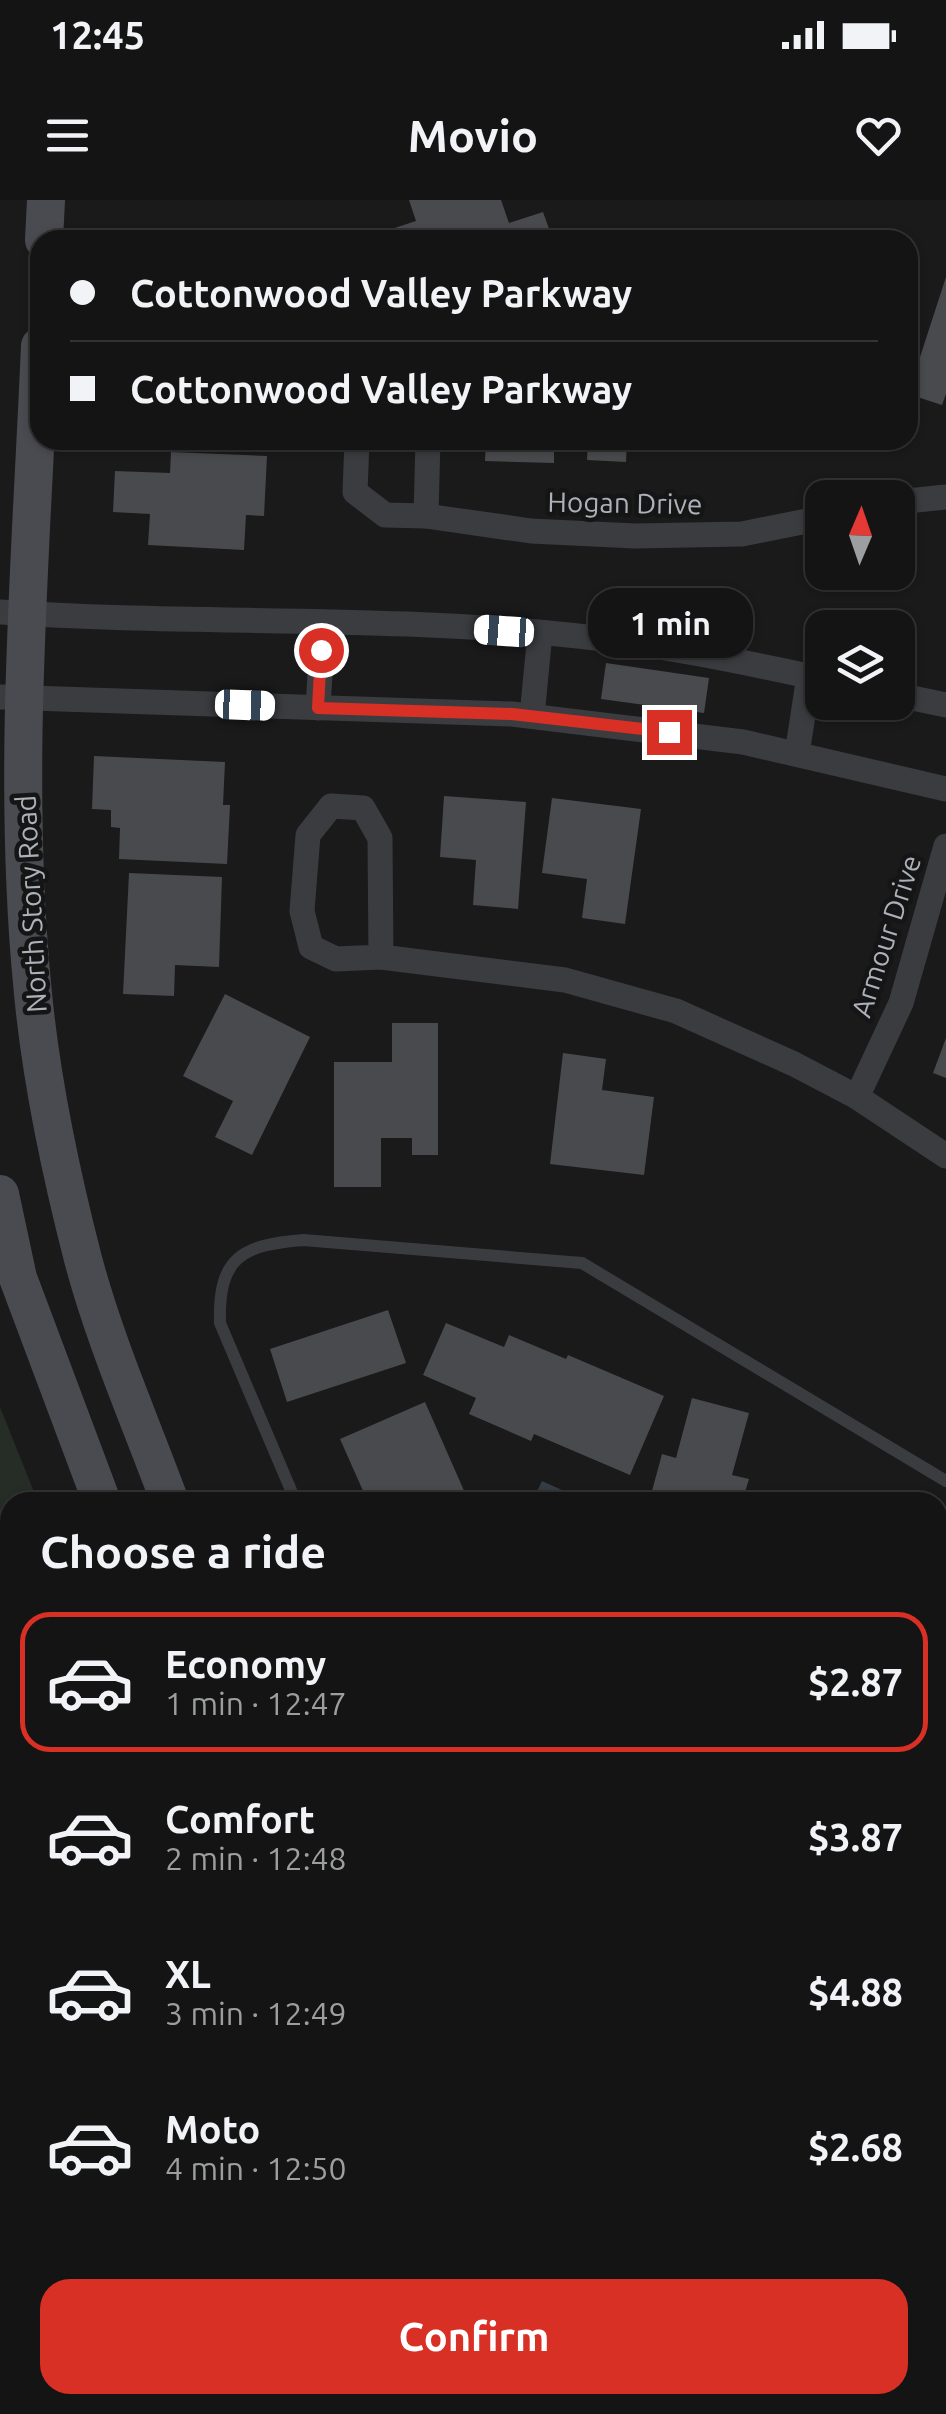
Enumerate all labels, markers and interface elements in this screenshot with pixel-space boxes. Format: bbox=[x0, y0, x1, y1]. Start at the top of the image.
text: 12:45 bbox=[50, 14, 145, 56]
icon: menu bbox=[40, 108, 95, 163]
icon: heart bbox=[851, 108, 906, 163]
text: Movio bbox=[408, 110, 538, 161]
text: Cottonwood Valley Parkway bbox=[130, 272, 632, 314]
text: Cottonwood Valley Parkway bbox=[130, 368, 632, 410]
north arrow bbox=[805, 480, 915, 590]
map controls bbox=[805, 480, 915, 720]
street label: Hogan Drive bbox=[547, 486, 703, 519]
callout: 1 min bbox=[586, 587, 752, 657]
text: 1 min bbox=[630, 605, 711, 641]
button: layers bbox=[805, 610, 915, 720]
car bbox=[473, 614, 535, 648]
route start bbox=[299, 628, 344, 673]
car bbox=[214, 689, 276, 721]
route end bbox=[647, 710, 692, 755]
street label: North Story Road bbox=[9, 794, 52, 1014]
street label: Armour Drive bbox=[845, 851, 926, 1021]
text: Choose a ride bbox=[40, 1526, 326, 1577]
icon: car bbox=[45, 1637, 135, 1727]
text: Economy bbox=[165, 1643, 326, 1685]
text: $2.87 bbox=[808, 1661, 903, 1703]
text: 1 min · 12:47 bbox=[165, 1685, 347, 1721]
icon: car bbox=[45, 1792, 135, 1882]
text: Comfort bbox=[165, 1798, 315, 1840]
text: $3.87 bbox=[808, 1816, 903, 1858]
text: 2 min · 12:48 bbox=[165, 1840, 347, 1876]
icon: car bbox=[45, 1947, 135, 2037]
text: XL bbox=[165, 1953, 211, 1995]
text: $4.88 bbox=[808, 1971, 903, 2013]
text: 3 min · 12:49 bbox=[165, 1995, 347, 2031]
icon: car bbox=[45, 2102, 135, 2192]
text: Moto bbox=[165, 2108, 260, 2150]
text: $2.68 bbox=[808, 2126, 903, 2168]
text: 4 min · 12:50 bbox=[165, 2150, 347, 2186]
button: Confirm bbox=[40, 2279, 908, 2394]

